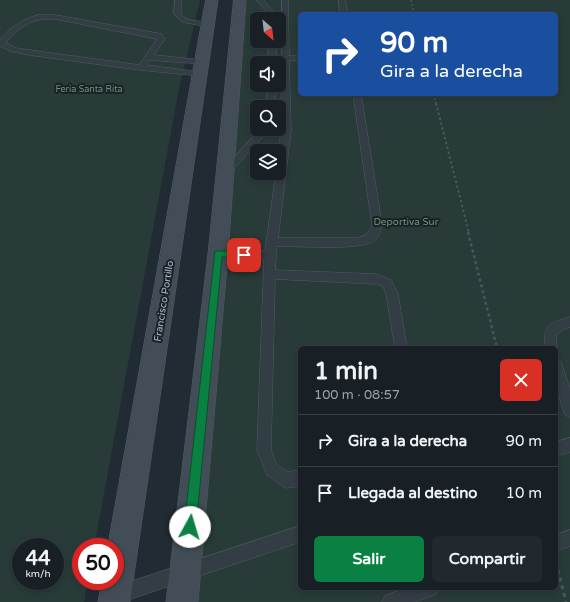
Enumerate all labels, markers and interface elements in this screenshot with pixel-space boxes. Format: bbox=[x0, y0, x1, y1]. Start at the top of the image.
north arrow bbox=[250, 12, 286, 48]
map controls bbox=[250, 12, 286, 180]
text: 90 m bbox=[380, 26, 448, 60]
icon: right bbox=[314, 28, 366, 80]
button: sound bbox=[250, 56, 286, 92]
text: Gira a la derecha bbox=[380, 60, 523, 82]
park label: Feria Santa Rita bbox=[55, 84, 123, 95]
button: search bbox=[250, 100, 286, 136]
button: layers bbox=[250, 144, 286, 180]
park label: Deportiva Sur bbox=[374, 216, 439, 228]
pin bbox=[227, 238, 261, 272]
icon: arrive bbox=[233, 244, 255, 266]
street label: Francisco Portillo bbox=[152, 260, 176, 342]
text: 1 min bbox=[314, 357, 378, 386]
button: close bbox=[500, 359, 542, 401]
text: 100 m · 08:57 bbox=[314, 387, 400, 403]
icon: right bbox=[314, 430, 336, 452]
text: Gira a la derecha bbox=[348, 432, 467, 450]
text: 90 m bbox=[505, 432, 542, 450]
icon: arrive bbox=[314, 482, 336, 504]
text: Llegada al destino bbox=[348, 484, 477, 502]
text: 10 m bbox=[505, 484, 542, 502]
position arrow bbox=[169, 506, 211, 548]
button: Salir bbox=[314, 536, 424, 582]
button: Compartir bbox=[432, 536, 542, 582]
speed limit sign: 50 bbox=[72, 538, 124, 590]
text: 44 bbox=[25, 547, 51, 571]
text: km/h bbox=[25, 568, 51, 580]

